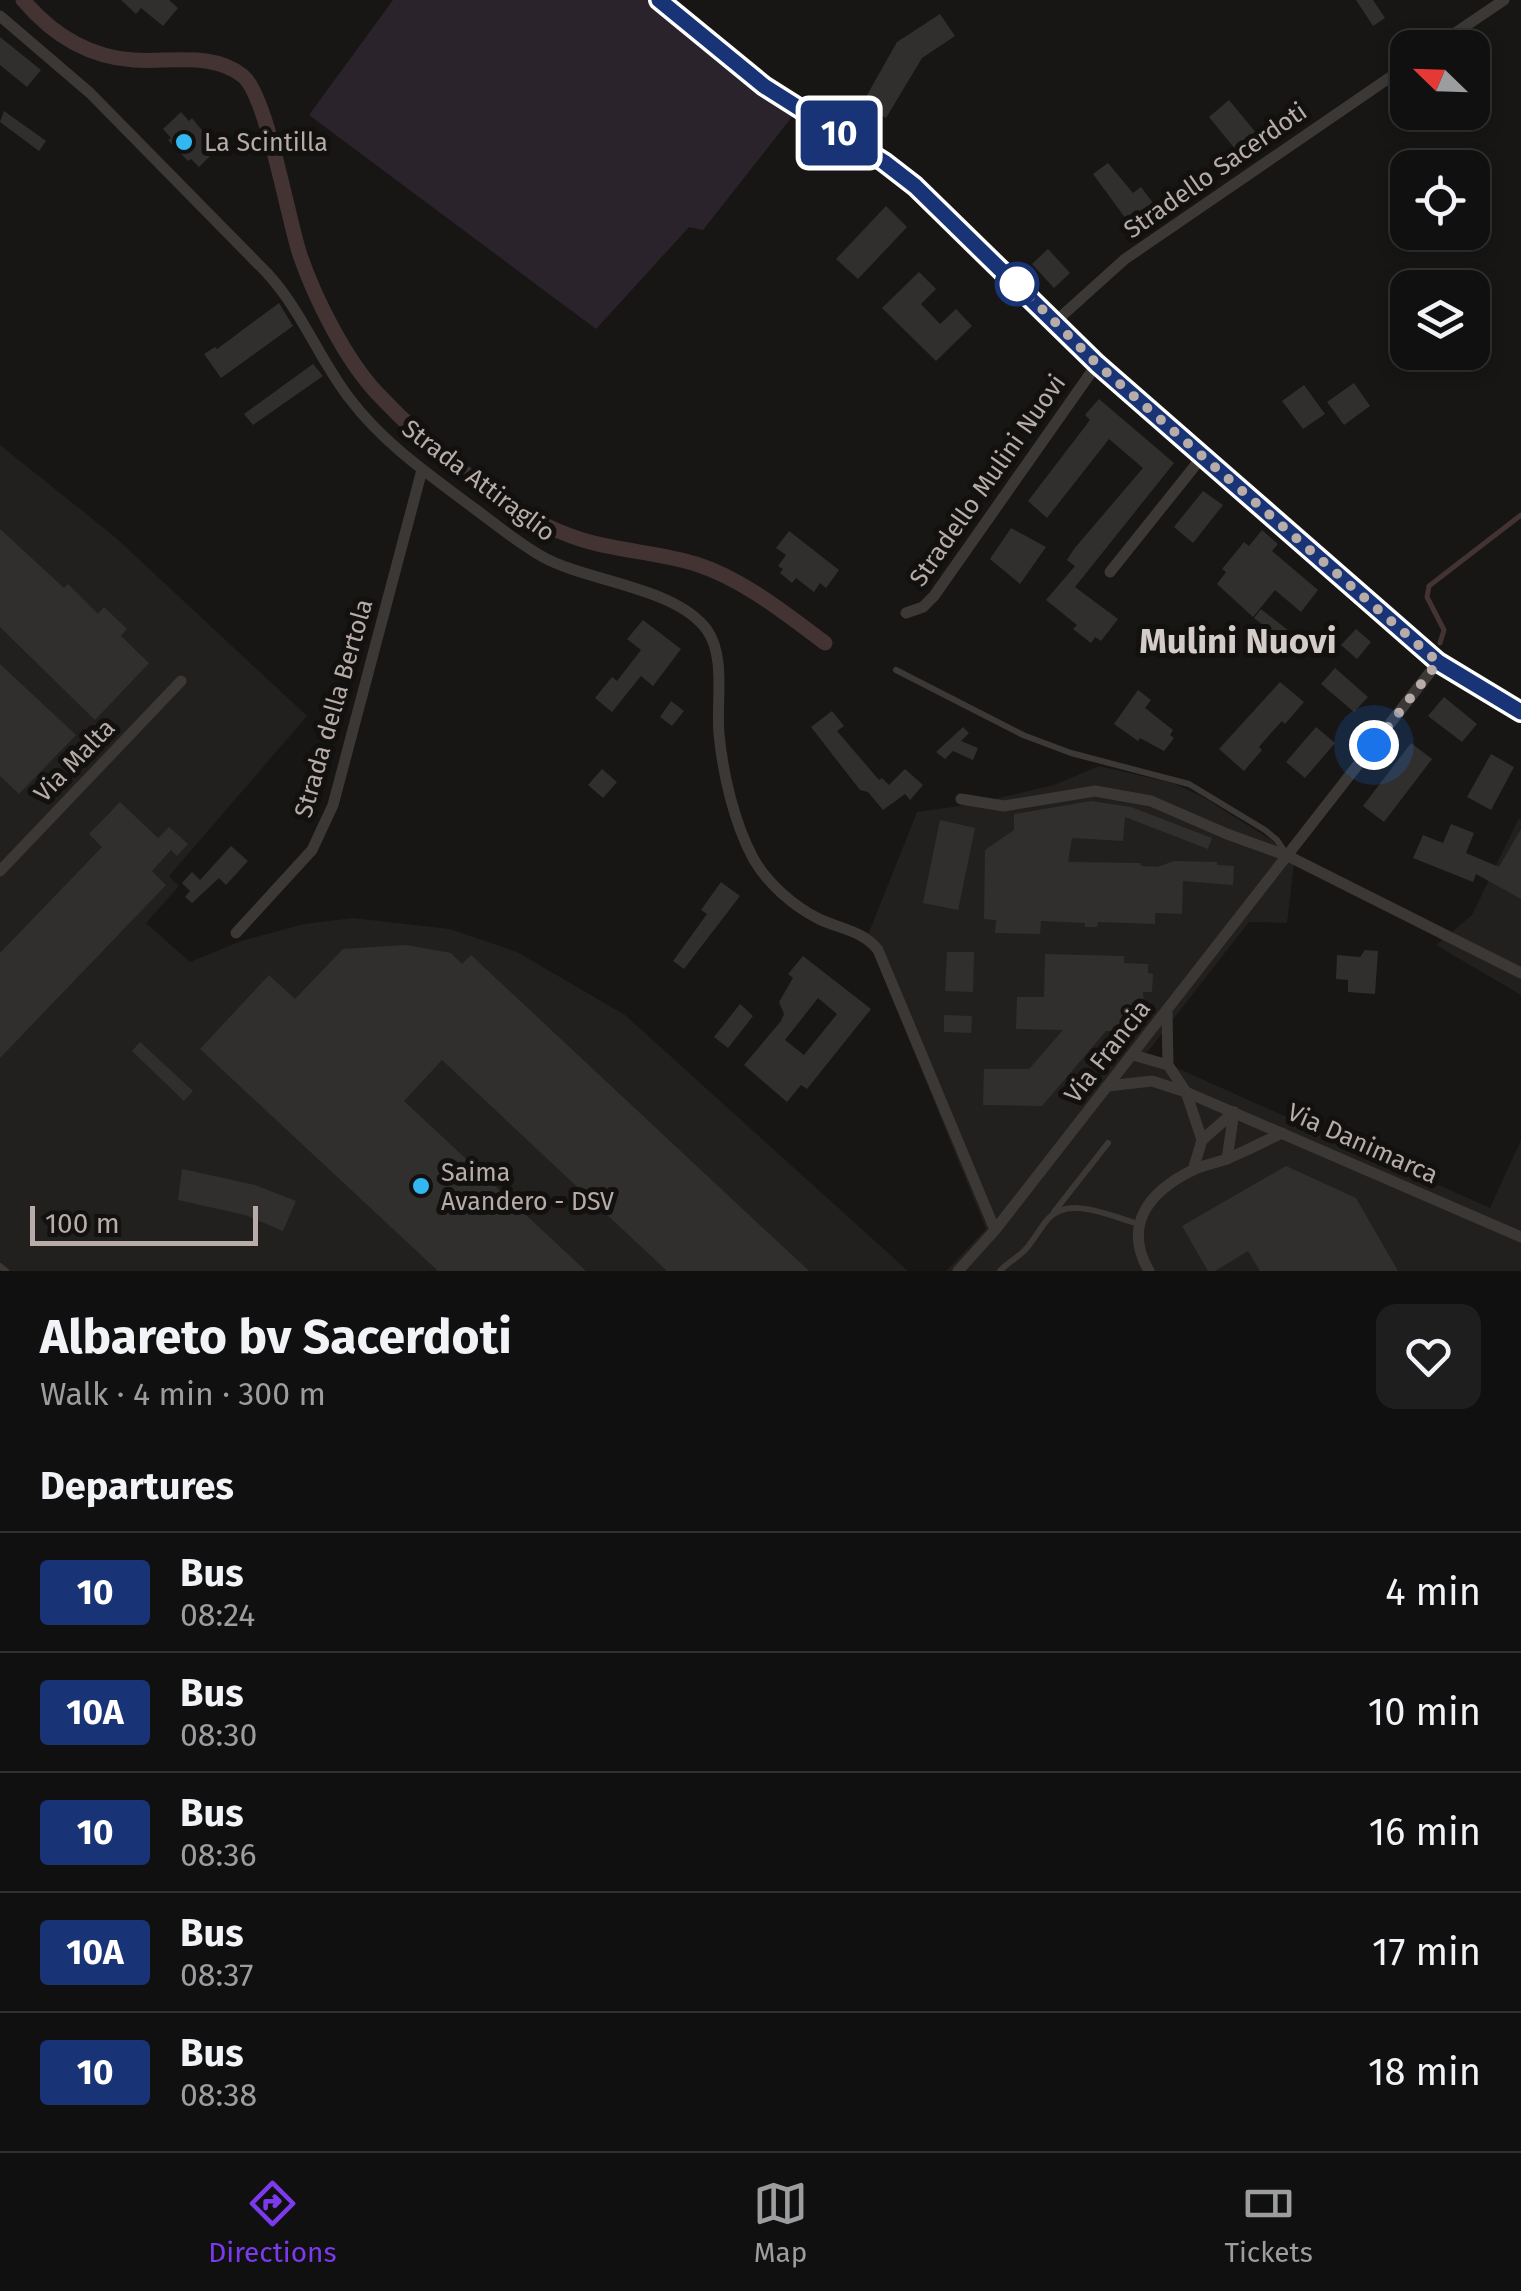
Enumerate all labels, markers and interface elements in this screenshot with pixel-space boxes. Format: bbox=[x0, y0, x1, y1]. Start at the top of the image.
north arrow bbox=[1390, 30, 1490, 130]
map controls bbox=[1390, 30, 1490, 370]
street label: Stradello Sacerdoti bbox=[1118, 97, 1313, 245]
line badge: 10 bbox=[794, 100, 884, 166]
text: 10 bbox=[821, 112, 857, 154]
place label: La Scintilla bbox=[204, 128, 328, 158]
marker: La Scintilla bbox=[173, 131, 195, 153]
button: locate bbox=[1390, 150, 1490, 250]
unlabelled marker bbox=[996, 263, 1038, 305]
button: layers bbox=[1390, 270, 1490, 370]
street label: Stradello Mulini Nuovi bbox=[903, 369, 1072, 592]
street label: Strada Attiraglio bbox=[396, 414, 561, 548]
street label: Strada della Bertola bbox=[288, 595, 380, 821]
district label: Mulini Nuovi bbox=[1139, 620, 1337, 662]
street label: Via Malta bbox=[28, 713, 122, 808]
your location bbox=[1349, 720, 1399, 770]
street label: Via Francia bbox=[1058, 994, 1157, 1109]
street label: Via Danimarca bbox=[1283, 1097, 1442, 1190]
place label: Saima Avandero - DSV bbox=[441, 1158, 614, 1217]
marker: Saima Avandero - DSV bbox=[410, 1175, 432, 1197]
scale bar bbox=[30, 1201, 258, 1246]
text: 100 m bbox=[45, 1207, 120, 1240]
button: heart bbox=[1376, 1304, 1481, 1409]
text: Albareto bv Sacerdoti bbox=[40, 1308, 512, 1366]
text: Walk · 4 min · 300 m bbox=[40, 1375, 326, 1413]
text: Departures bbox=[40, 1463, 234, 1509]
text: Bus bbox=[180, 1550, 244, 1596]
text: 4 min bbox=[1385, 1569, 1481, 1615]
text: 10 bbox=[77, 1571, 113, 1613]
text: 08:24 bbox=[180, 1596, 255, 1634]
text: Bus bbox=[180, 1670, 244, 1716]
text: 10 min bbox=[1368, 1689, 1481, 1735]
text: 10A bbox=[66, 1691, 124, 1733]
text: 08:30 bbox=[180, 1716, 257, 1754]
text: Bus bbox=[180, 1790, 244, 1836]
text: 16 min bbox=[1369, 1809, 1481, 1855]
text: 10 bbox=[77, 1811, 113, 1853]
text: 08:36 bbox=[180, 1836, 256, 1874]
text: Bus bbox=[180, 1910, 244, 1956]
text: 17 min bbox=[1372, 1929, 1481, 1975]
text: 10A bbox=[66, 1931, 124, 1973]
text: 08:37 bbox=[180, 1956, 253, 1994]
text: Bus bbox=[180, 2030, 244, 2076]
text: 18 min bbox=[1368, 2049, 1481, 2095]
text: 10 bbox=[77, 2051, 113, 2093]
text: 08:38 bbox=[180, 2076, 257, 2114]
tab: Directions bbox=[208, 2176, 337, 2269]
tab: Map bbox=[753, 2176, 808, 2269]
tab: Tickets bbox=[1224, 2176, 1313, 2269]

